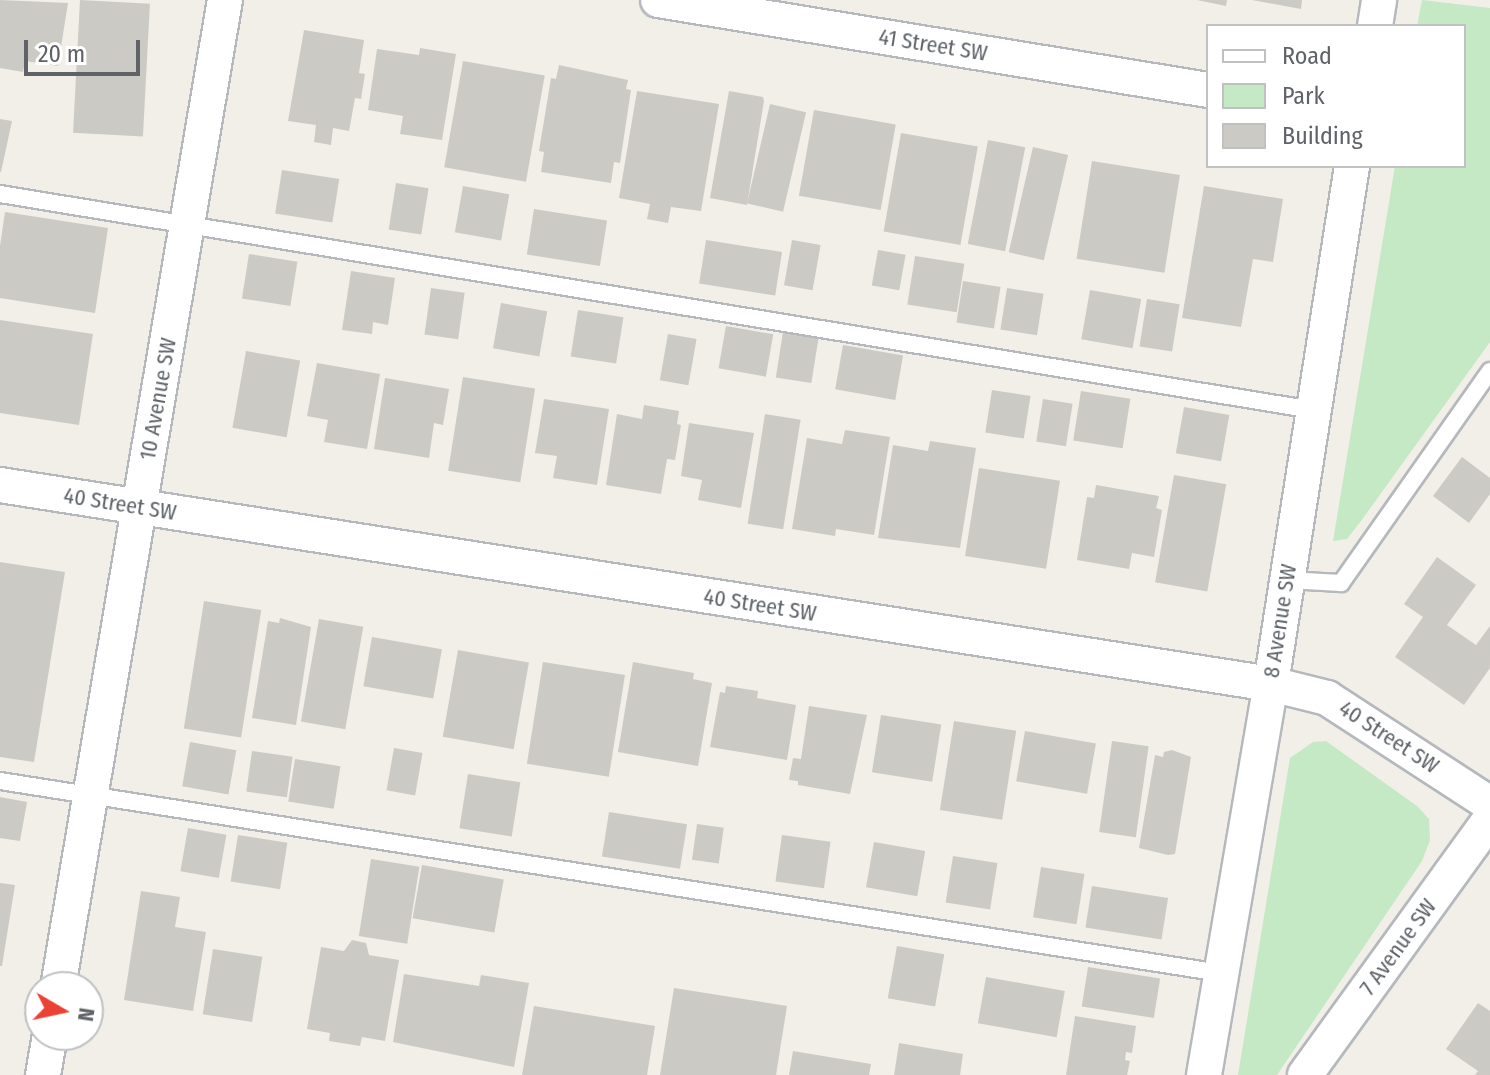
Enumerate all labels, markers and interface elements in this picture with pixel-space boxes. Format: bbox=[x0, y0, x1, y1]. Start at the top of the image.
street label: 41 Street SW bbox=[877, 23, 989, 67]
scale bar bbox=[28, 24, 144, 74]
legend bbox=[1206, 24, 1466, 168]
text: 20 m bbox=[38, 40, 85, 68]
text: Road bbox=[1282, 42, 1332, 70]
text: Park bbox=[1282, 82, 1325, 110]
text: Building bbox=[1282, 122, 1363, 150]
street label: 10 Avenue SW bbox=[134, 336, 182, 462]
street label: 40 Street SW bbox=[62, 482, 178, 526]
street label: 8 Avenue SW bbox=[1258, 562, 1302, 680]
street label: 40 Street SW bbox=[702, 583, 818, 627]
street label: 40 Street SW bbox=[1334, 695, 1444, 779]
street label: 7 Avenue SW bbox=[1354, 894, 1442, 1000]
north arrow bbox=[24, 971, 104, 1051]
text: N bbox=[72, 1006, 101, 1023]

